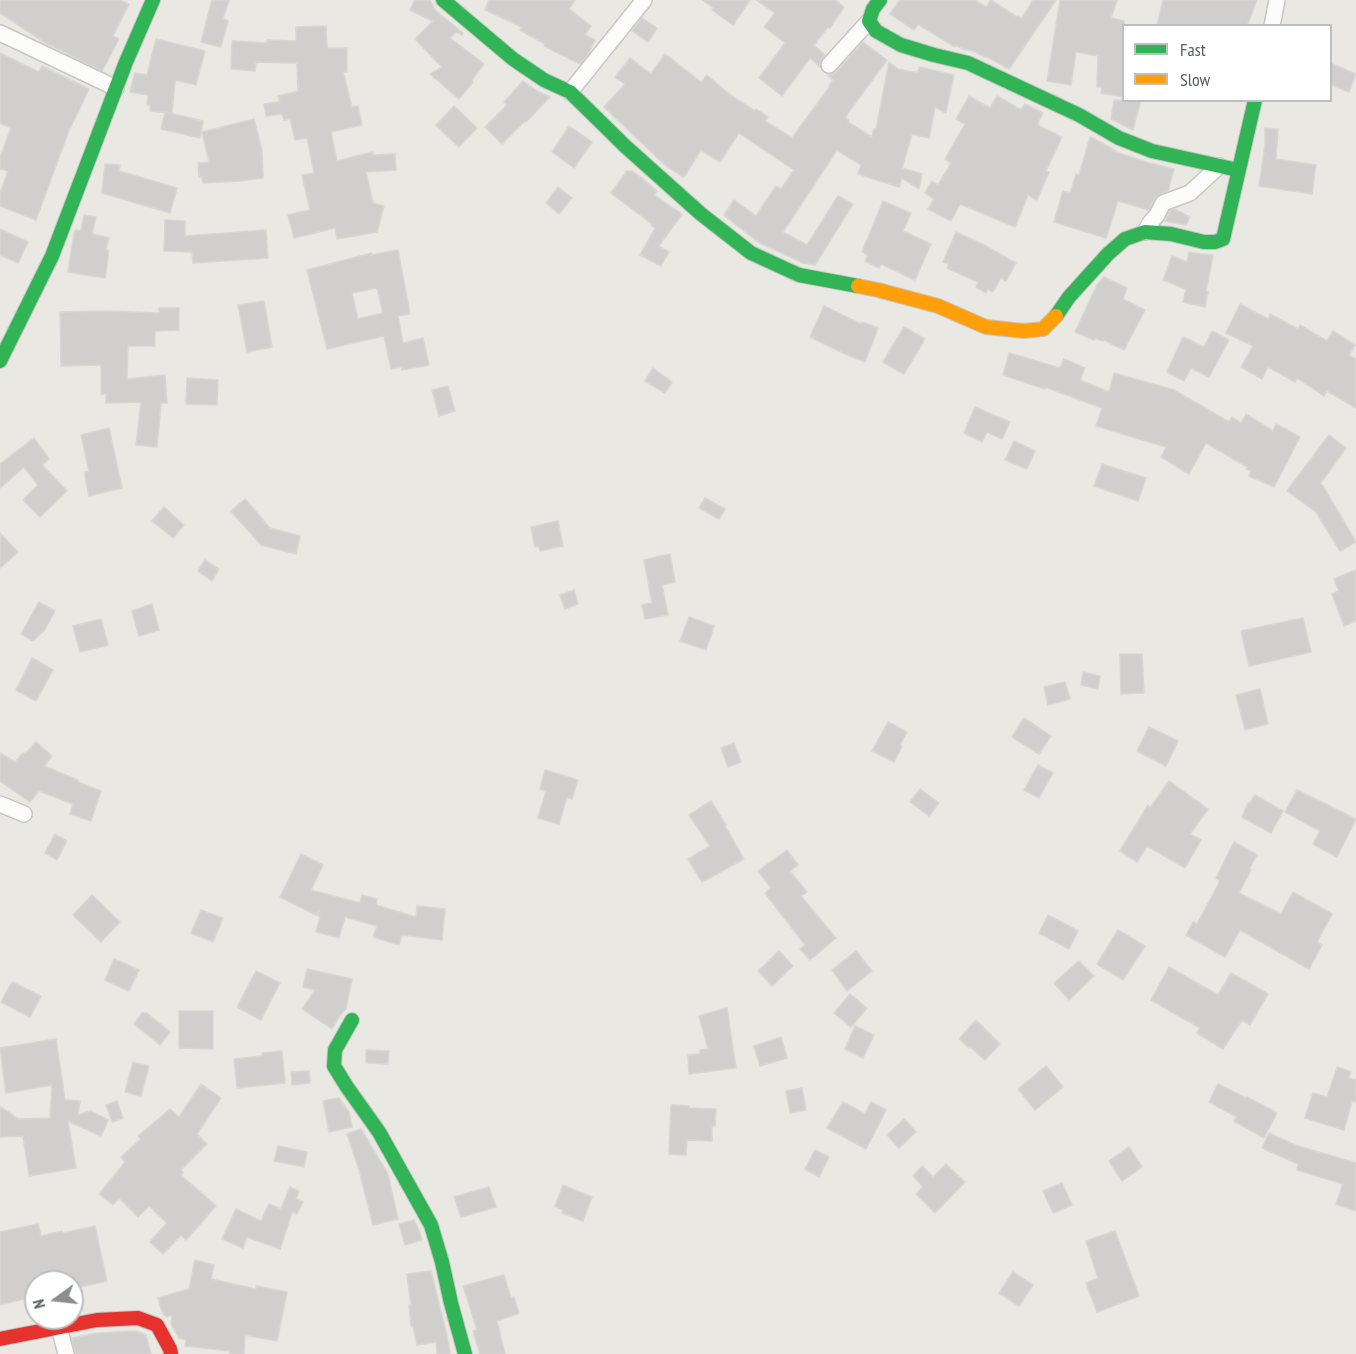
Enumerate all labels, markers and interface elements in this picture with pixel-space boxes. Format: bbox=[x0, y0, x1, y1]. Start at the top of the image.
legend bbox=[1122, 24, 1332, 102]
text: Fast bbox=[1180, 38, 1206, 61]
text: Slow bbox=[1180, 68, 1210, 91]
north arrow bbox=[24, 1270, 84, 1330]
text: N bbox=[28, 1297, 49, 1311]

